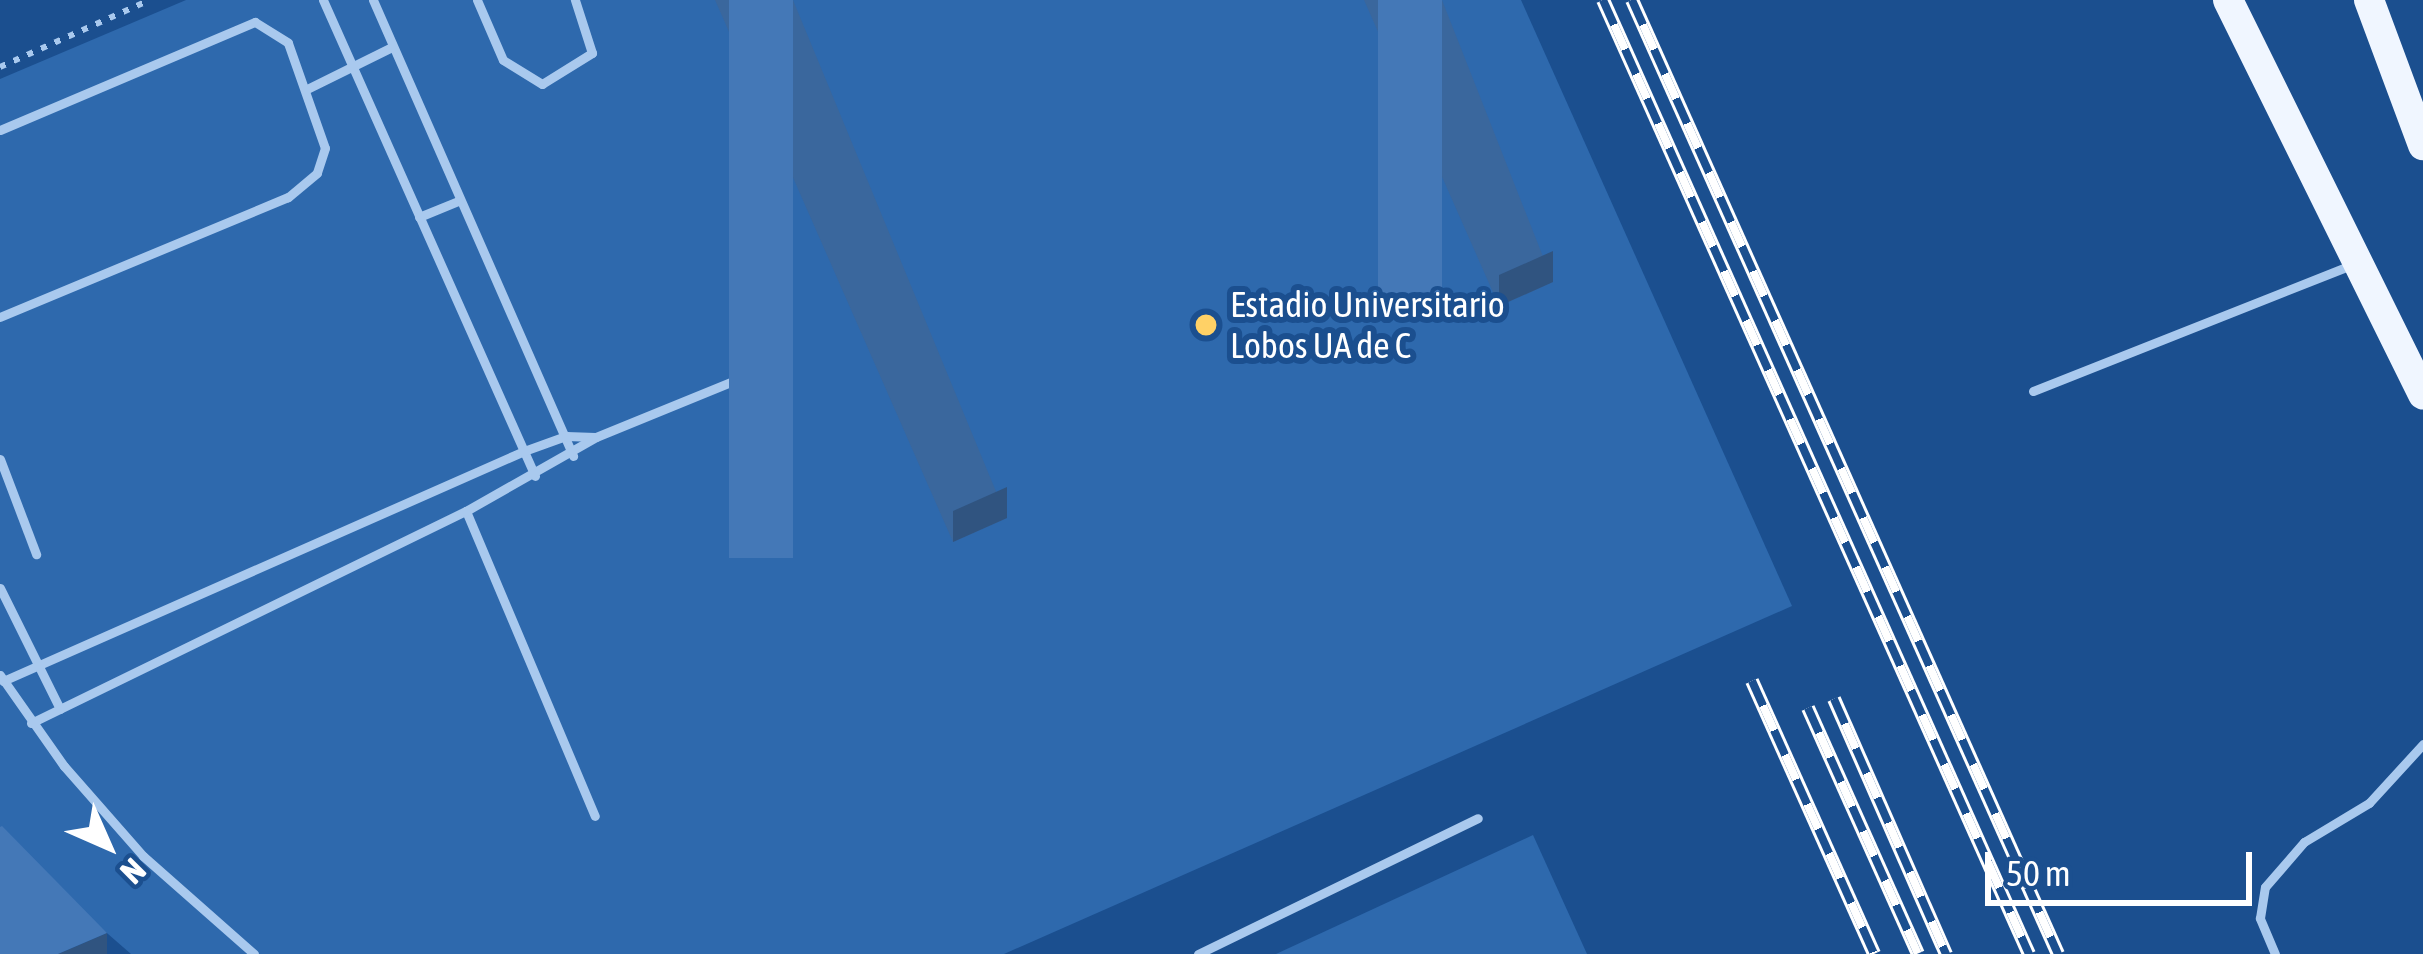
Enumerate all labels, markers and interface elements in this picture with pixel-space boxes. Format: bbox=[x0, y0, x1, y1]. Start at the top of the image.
place label: Estadio Universitario Lobos UA de C bbox=[1230, 282, 1505, 367]
marker: Estadio Universitario Lobos UA de C bbox=[1193, 312, 1219, 338]
north arrow bbox=[48, 786, 168, 906]
scale bar bbox=[1991, 828, 2258, 902]
text: N bbox=[113, 851, 154, 892]
text: 50 m bbox=[2006, 852, 2071, 894]

